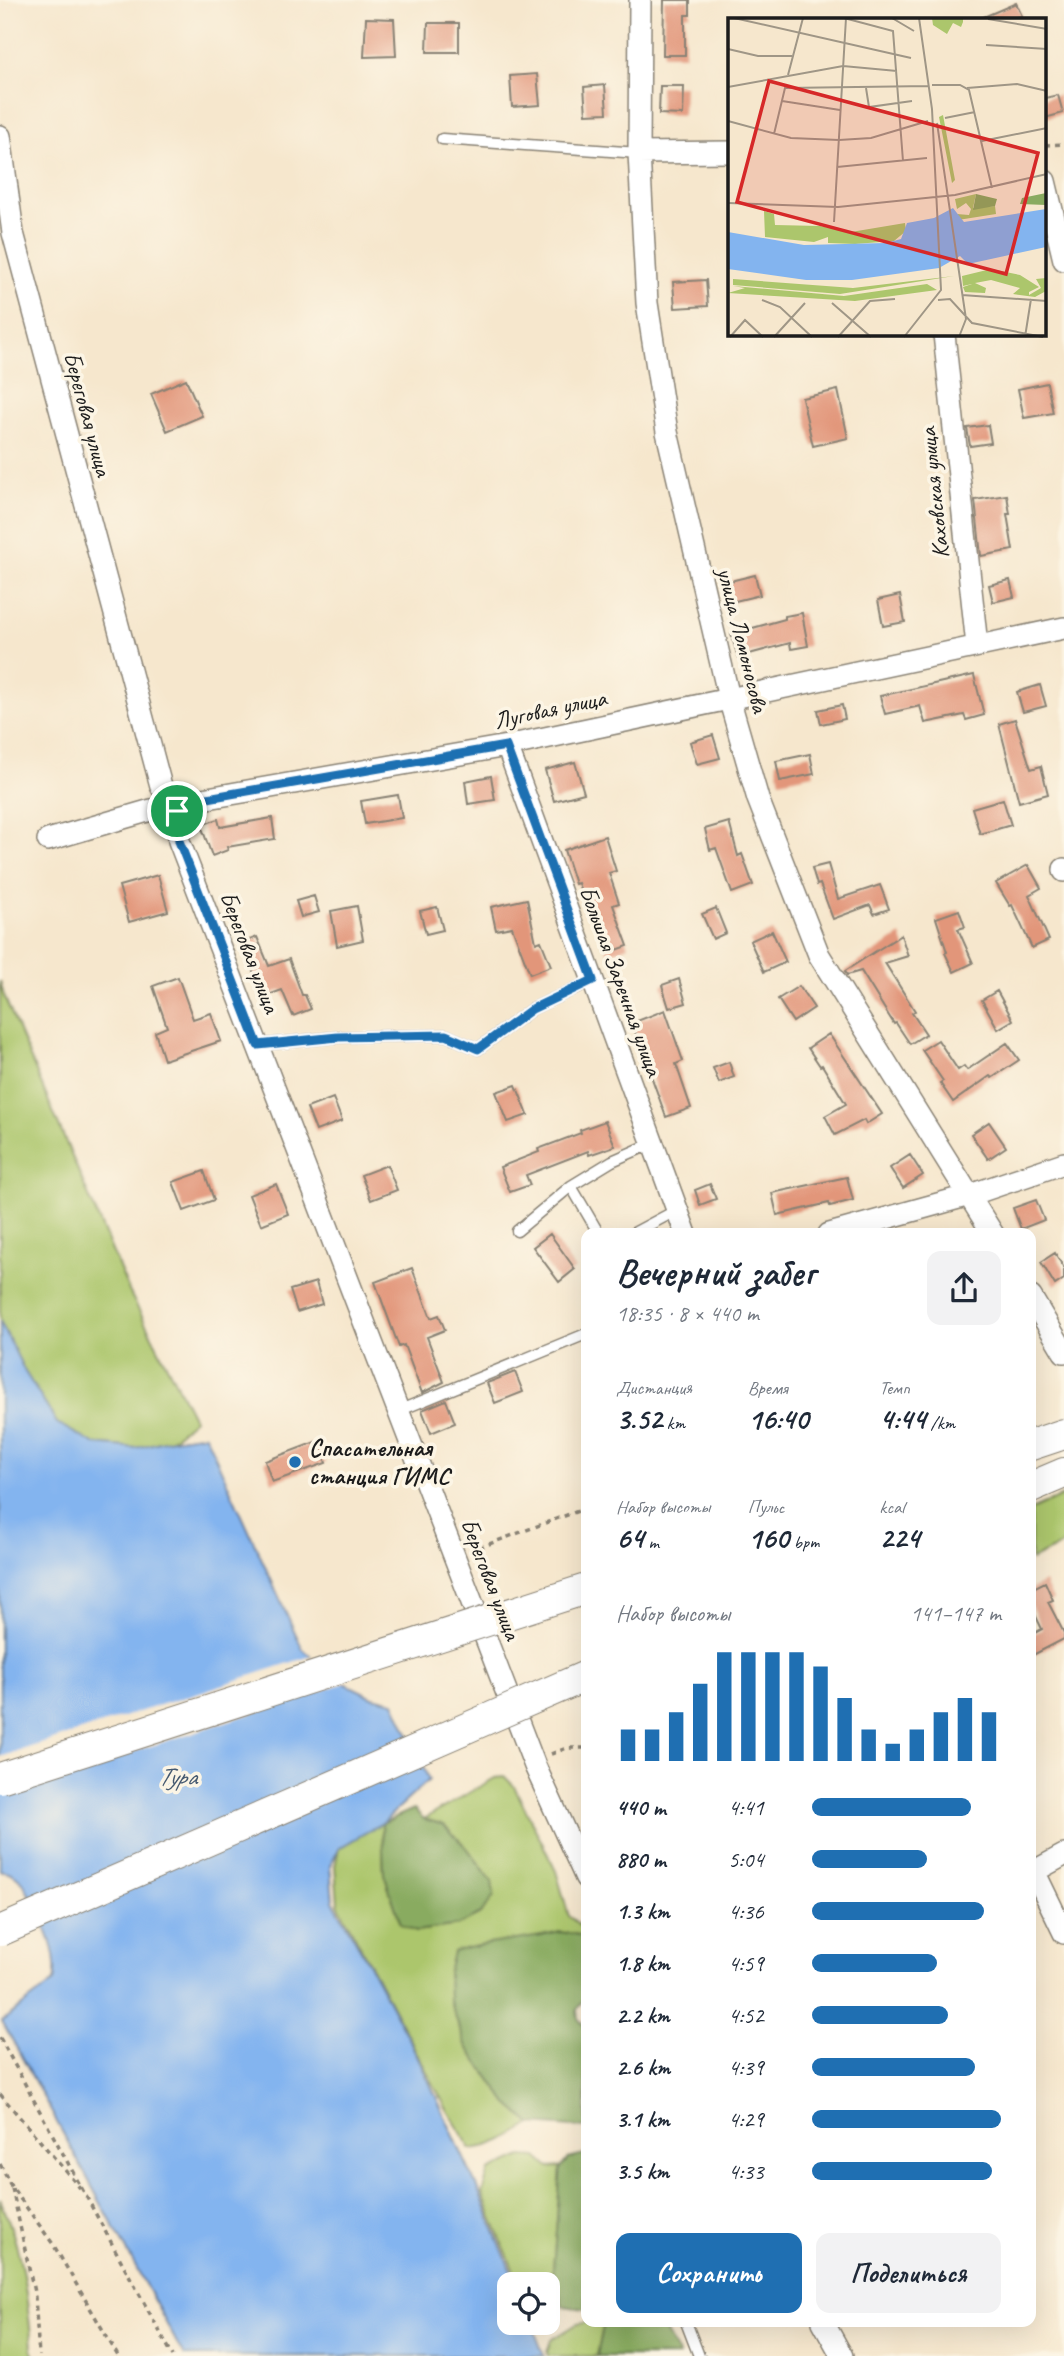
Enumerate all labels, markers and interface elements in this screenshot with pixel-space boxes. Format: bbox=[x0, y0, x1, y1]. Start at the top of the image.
inset map bbox=[728, 18, 1046, 336]
street label: Береговая улица bbox=[57, 349, 119, 481]
street label: Каховская улица bbox=[912, 425, 956, 560]
street label: улица Ломоносова bbox=[710, 563, 776, 717]
street label: Луговая улица bbox=[491, 682, 610, 736]
pin bbox=[147, 781, 207, 841]
icon: arrive bbox=[158, 792, 196, 830]
street label: Большая Заречная улица bbox=[573, 882, 670, 1082]
street label: Береговая улица bbox=[213, 887, 287, 1018]
text: Вечерний забег bbox=[616, 1249, 815, 1296]
button: share bbox=[927, 1251, 1001, 1325]
text: 18:35 · 8 × 440 m bbox=[616, 1299, 759, 1328]
text: Дистанция bbox=[616, 1376, 692, 1400]
text: Время bbox=[748, 1376, 788, 1400]
text: Темп bbox=[879, 1376, 910, 1400]
text: 3.52 bbox=[616, 1400, 662, 1438]
text: 16:40 bbox=[748, 1400, 808, 1438]
text: 4:44 bbox=[879, 1400, 926, 1438]
text: km bbox=[662, 1411, 685, 1435]
text: /km bbox=[926, 1411, 955, 1435]
place label: Спасательная станция ГИМС bbox=[309, 1433, 452, 1491]
marker: Спасательная станция ГИМС bbox=[287, 1454, 303, 1470]
text: Набор высоты bbox=[616, 1495, 710, 1519]
text: Пульс bbox=[748, 1495, 784, 1519]
text: kcal bbox=[879, 1495, 904, 1519]
street label: Береговая улица bbox=[454, 1514, 528, 1645]
text: 64 bbox=[616, 1519, 644, 1557]
text: 160 bbox=[748, 1519, 789, 1557]
text: 224 bbox=[879, 1519, 920, 1557]
text: m bbox=[644, 1530, 659, 1554]
text: bpm bbox=[789, 1530, 819, 1554]
text: Набор высоты bbox=[616, 1599, 730, 1628]
text: 141–147 m bbox=[910, 1599, 1001, 1628]
water label: Тура bbox=[158, 1760, 199, 1793]
text: 440 m bbox=[616, 1793, 666, 1822]
text: 4:41 bbox=[728, 1793, 764, 1822]
text: 880 m bbox=[616, 1845, 666, 1874]
text: 5:04 bbox=[728, 1845, 764, 1874]
text: 1.3 km bbox=[616, 1897, 670, 1926]
text: 4:36 bbox=[728, 1897, 764, 1926]
text: 1.8 km bbox=[616, 1949, 670, 1978]
text: 4:59 bbox=[728, 1949, 764, 1978]
text: 2.2 km bbox=[616, 2001, 670, 2030]
text: 4:52 bbox=[728, 2001, 764, 2030]
text: 2.6 km bbox=[616, 2053, 670, 2082]
text: 4:39 bbox=[728, 2053, 764, 2082]
text: 3.1 km bbox=[616, 2105, 670, 2134]
text: 4:29 bbox=[728, 2105, 764, 2134]
text: 3.5 km bbox=[616, 2157, 669, 2186]
text: 4:33 bbox=[728, 2157, 764, 2186]
button: Сохранить bbox=[616, 2233, 802, 2313]
button: Поделиться bbox=[816, 2233, 1001, 2313]
map controls bbox=[497, 2272, 560, 2335]
button: locate bbox=[497, 2272, 560, 2335]

